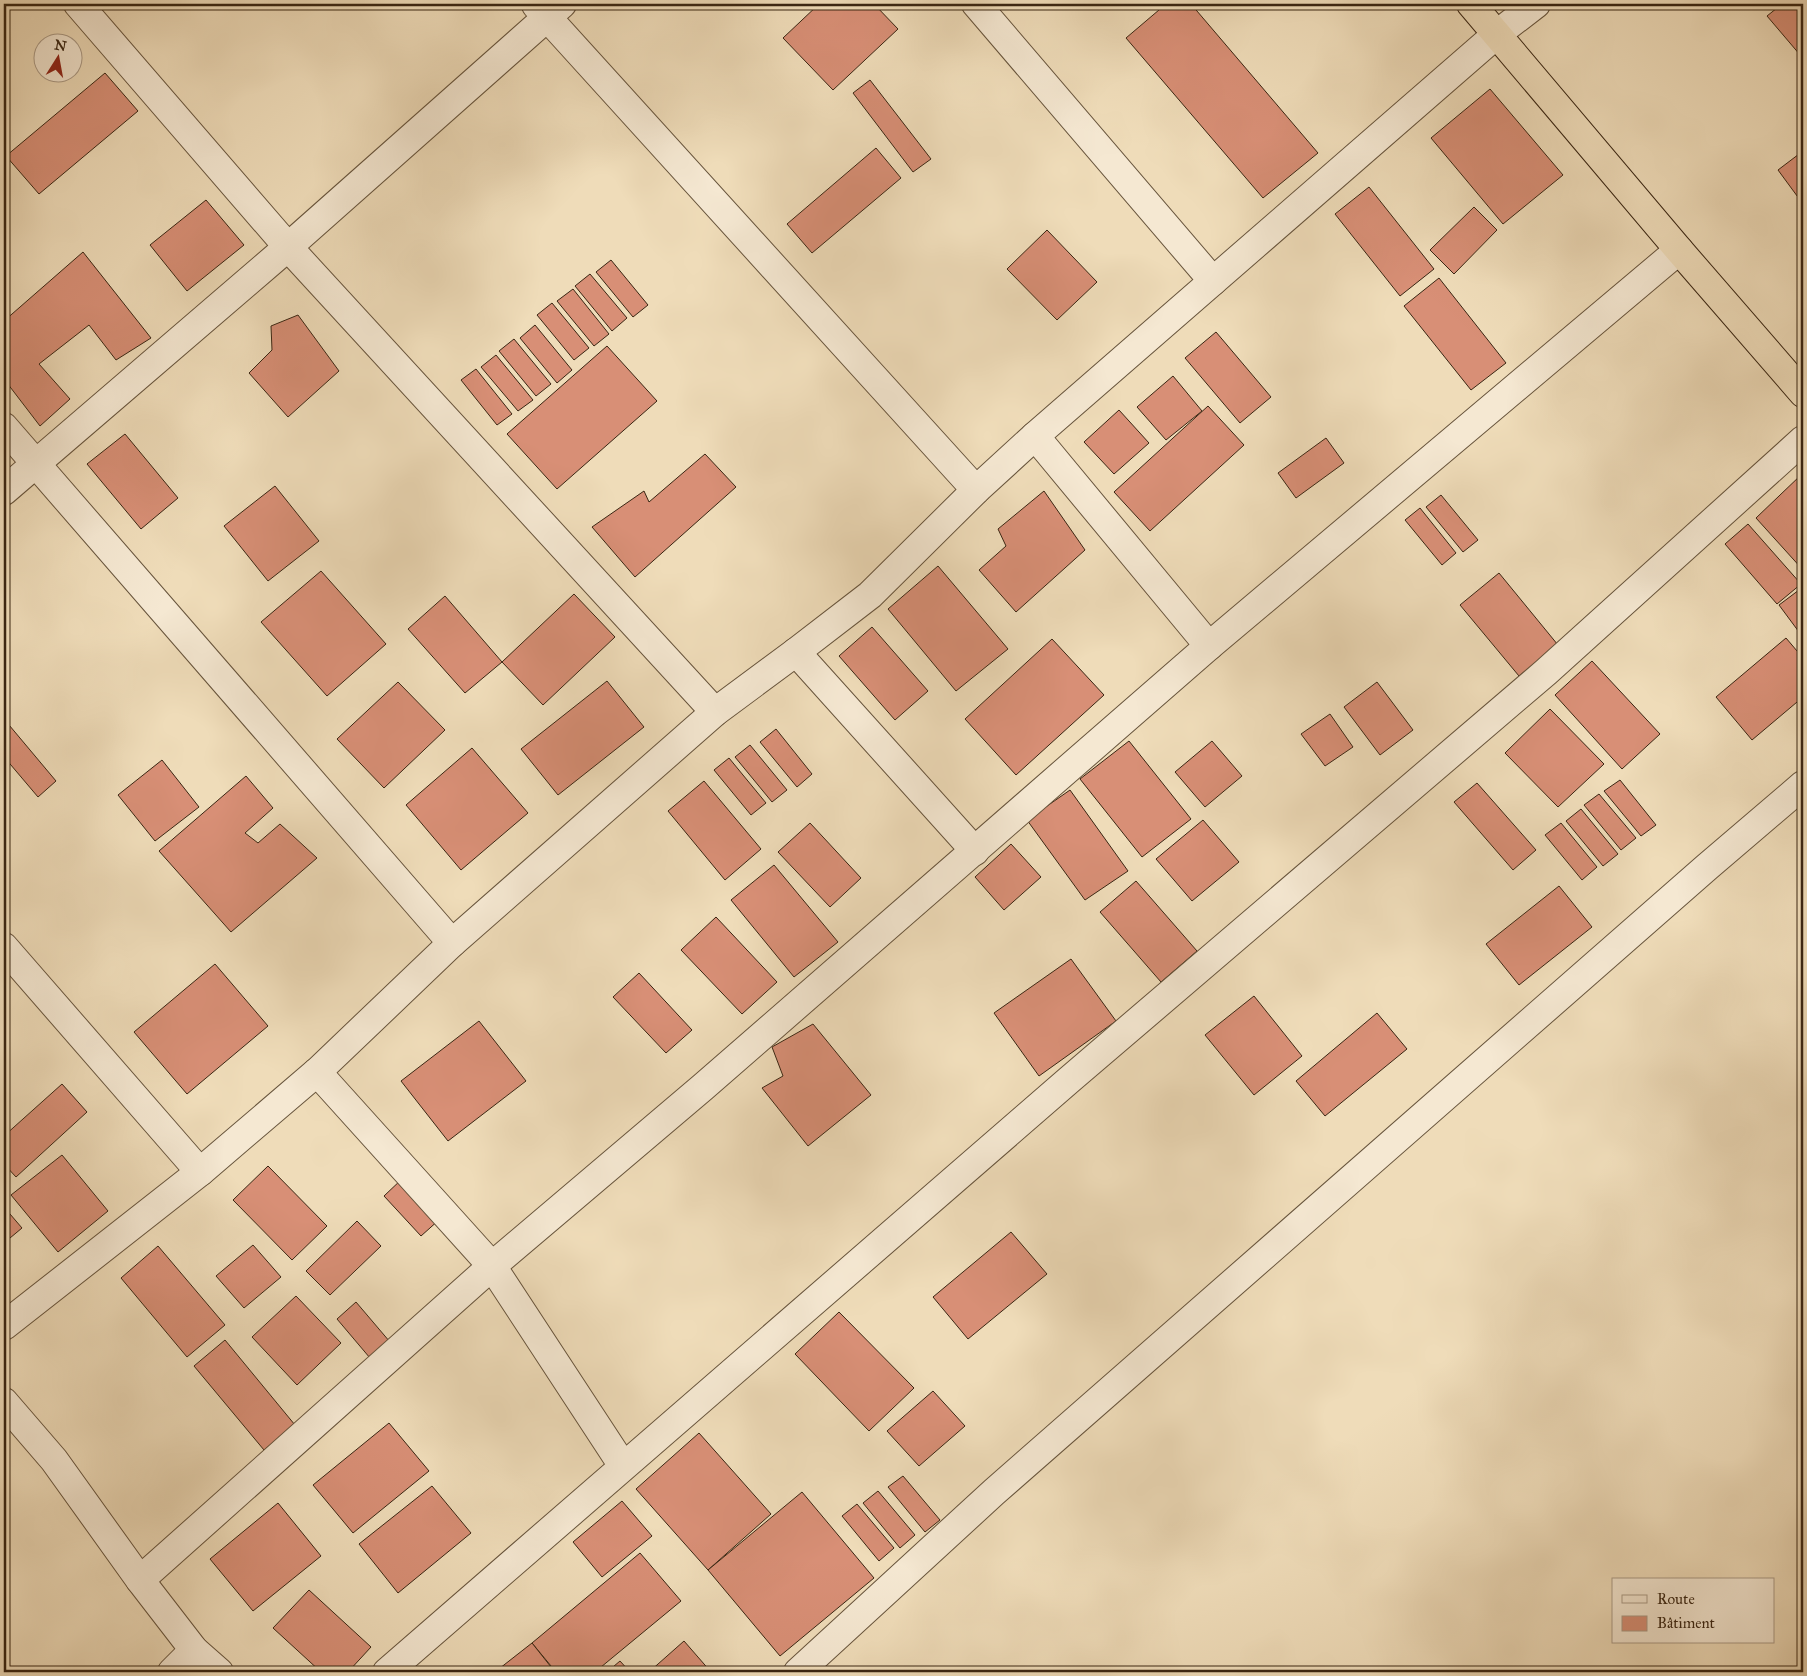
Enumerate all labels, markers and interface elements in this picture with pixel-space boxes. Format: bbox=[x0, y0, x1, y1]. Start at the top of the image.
north arrow bbox=[32, 32, 82, 82]
text: N bbox=[53, 36, 68, 55]
legend bbox=[1612, 1578, 1774, 1644]
text: Route bbox=[1657, 1590, 1695, 1608]
text: Bâtiment bbox=[1657, 1614, 1716, 1632]

